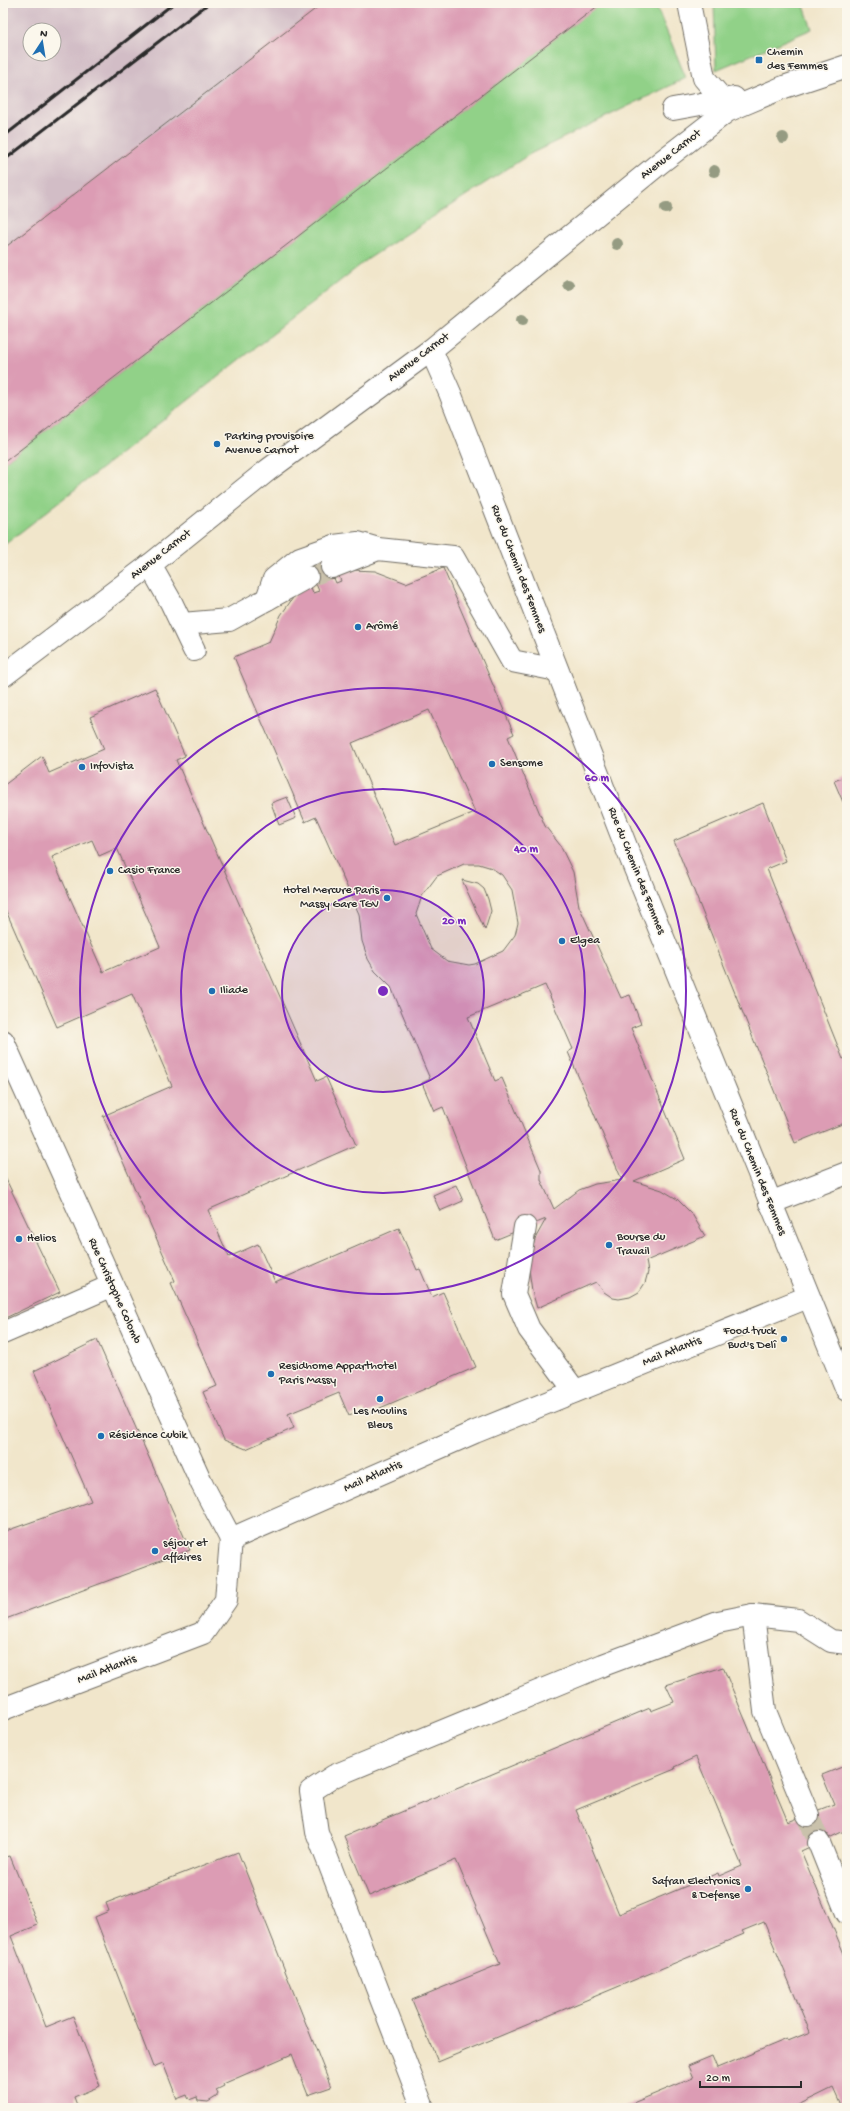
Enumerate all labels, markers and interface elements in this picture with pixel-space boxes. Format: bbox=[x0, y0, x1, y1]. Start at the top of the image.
north arrow bbox=[22, 22, 62, 62]
text: N bbox=[39, 28, 48, 41]
place label: Chemin des Femmes bbox=[767, 46, 828, 74]
marker: Chemin des Femmes bbox=[754, 55, 764, 65]
street label: Avenue Carnot bbox=[638, 126, 705, 183]
street label: Avenue Carnot bbox=[386, 330, 453, 386]
place label: Parking provisoire Avenue Carnot bbox=[224, 430, 315, 458]
marker: Parking provisoire Avenue Carnot bbox=[212, 439, 222, 449]
street label: Rue du Chemin des Femmes bbox=[487, 503, 549, 635]
street label: Avenue Carnot bbox=[128, 526, 195, 583]
place label: Arômé bbox=[366, 620, 399, 634]
marker: Arômé bbox=[353, 622, 363, 632]
place label: Sensome bbox=[500, 757, 544, 771]
marker: Sensome bbox=[487, 759, 497, 769]
place label: InfoVista bbox=[90, 760, 134, 774]
marker: InfoVista bbox=[77, 762, 87, 772]
text: 60 m bbox=[585, 772, 610, 786]
street label: Rue du Chemin des Femmes bbox=[604, 805, 668, 937]
text: 40 m bbox=[513, 843, 538, 857]
place label: Casio France bbox=[118, 864, 181, 878]
marker: Casio France bbox=[105, 866, 115, 876]
place label: Hotel Mercure Paris Massy Gare TGV bbox=[283, 884, 380, 912]
marker: Hotel Mercure Paris Massy Gare TGV bbox=[382, 893, 392, 903]
text: 20 m bbox=[442, 915, 467, 929]
place label: Elgea bbox=[570, 934, 600, 948]
marker: Elgea bbox=[557, 936, 567, 946]
place label: Iliade bbox=[220, 984, 249, 998]
centre of rings bbox=[376, 984, 390, 998]
marker: Iliade bbox=[207, 986, 217, 996]
street label: Rue du Chemin des Femmes bbox=[725, 1106, 789, 1238]
place label: Bourse du Travail bbox=[616, 1231, 666, 1259]
place label: Helios bbox=[27, 1232, 57, 1246]
marker: Helios bbox=[14, 1234, 24, 1244]
street label: Rue Christophe Colomb bbox=[84, 1236, 144, 1347]
marker: Bourse du Travail bbox=[604, 1240, 614, 1250]
place label: Food truck Bud's Delî bbox=[722, 1325, 778, 1353]
street label: Mail Atlantis bbox=[641, 1334, 704, 1370]
marker: Food truck Bud's Delî bbox=[779, 1334, 789, 1344]
place label: Residhome Apparthotel Paris Massy bbox=[278, 1360, 397, 1388]
marker: Residhome Apparthotel Paris Massy bbox=[266, 1369, 276, 1379]
marker: Les Moulins Bleus bbox=[375, 1394, 385, 1404]
place label: Les Moulins Bleus bbox=[353, 1405, 407, 1433]
place label: Résidence Cubik bbox=[109, 1429, 189, 1443]
marker: Résidence Cubik bbox=[96, 1431, 106, 1441]
street label: Mail Atlantis bbox=[342, 1458, 405, 1496]
place label: séjour et affaires bbox=[163, 1537, 208, 1565]
marker: séjour et affaires bbox=[150, 1546, 160, 1556]
street label: Mail Atlantis bbox=[76, 1652, 139, 1688]
place label: Safran Electronics & Defense bbox=[652, 1875, 741, 1903]
marker: Safran Electronics & Defense bbox=[743, 1884, 753, 1894]
scale bar bbox=[700, 2063, 801, 2089]
text: 20 m bbox=[706, 2072, 731, 2086]

